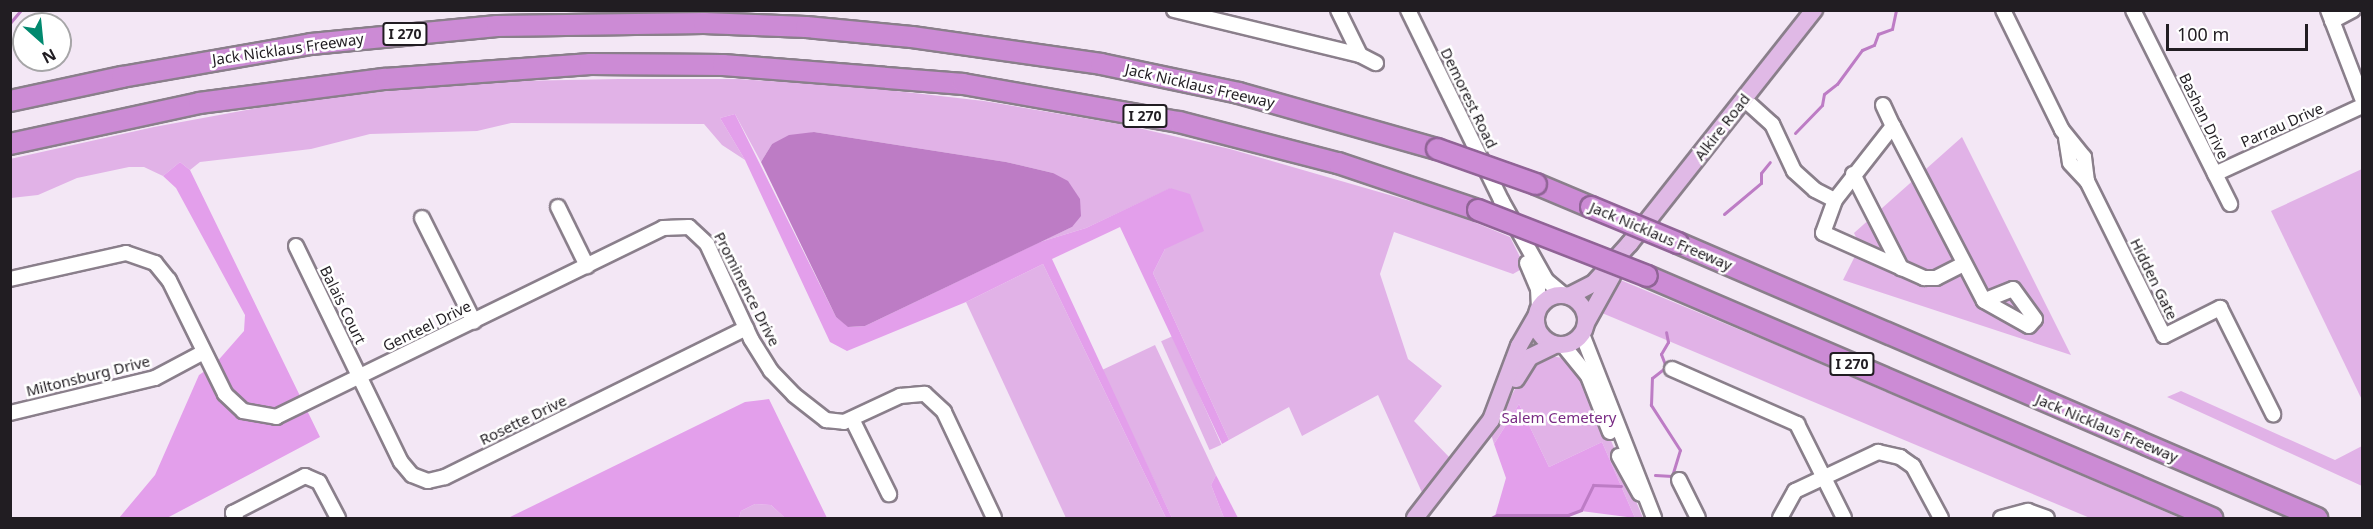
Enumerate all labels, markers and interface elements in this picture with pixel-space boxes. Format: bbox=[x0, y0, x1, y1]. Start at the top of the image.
north arrow bbox=[12, 12, 72, 72]
scale bar bbox=[2169, 12, 2312, 50]
text: 100 m bbox=[2177, 22, 2229, 46]
road number: I 270 bbox=[381, 23, 429, 45]
street label: Jack Nicklaus Freeway bbox=[211, 29, 365, 69]
text: N bbox=[38, 43, 60, 69]
street label: Demorest Road bbox=[1437, 45, 1501, 151]
street label: Jack Nicklaus Freeway bbox=[1123, 60, 1277, 112]
street label: Bashan Drive bbox=[2175, 70, 2233, 162]
street label: Alkire Road bbox=[1690, 90, 1754, 164]
street label: Parrau Drive bbox=[2238, 99, 2326, 151]
road number: I 270 bbox=[1121, 105, 1169, 127]
street label: Jack Nicklaus Freeway bbox=[1587, 198, 1735, 274]
street label: Prominence Drive bbox=[710, 229, 784, 349]
street label: Hidden Gate bbox=[2127, 235, 2181, 323]
street label: Balais Court bbox=[316, 263, 370, 347]
street label: Genteel Drive bbox=[380, 297, 474, 355]
street label: Miltonsburg Drive bbox=[24, 352, 152, 400]
road number: I 270 bbox=[1828, 353, 1876, 375]
street label: Jack Nicklaus Freeway bbox=[2033, 390, 2181, 466]
street label: Rosette Drive bbox=[477, 391, 569, 449]
park label: Salem Cemetery bbox=[1501, 409, 1617, 427]

